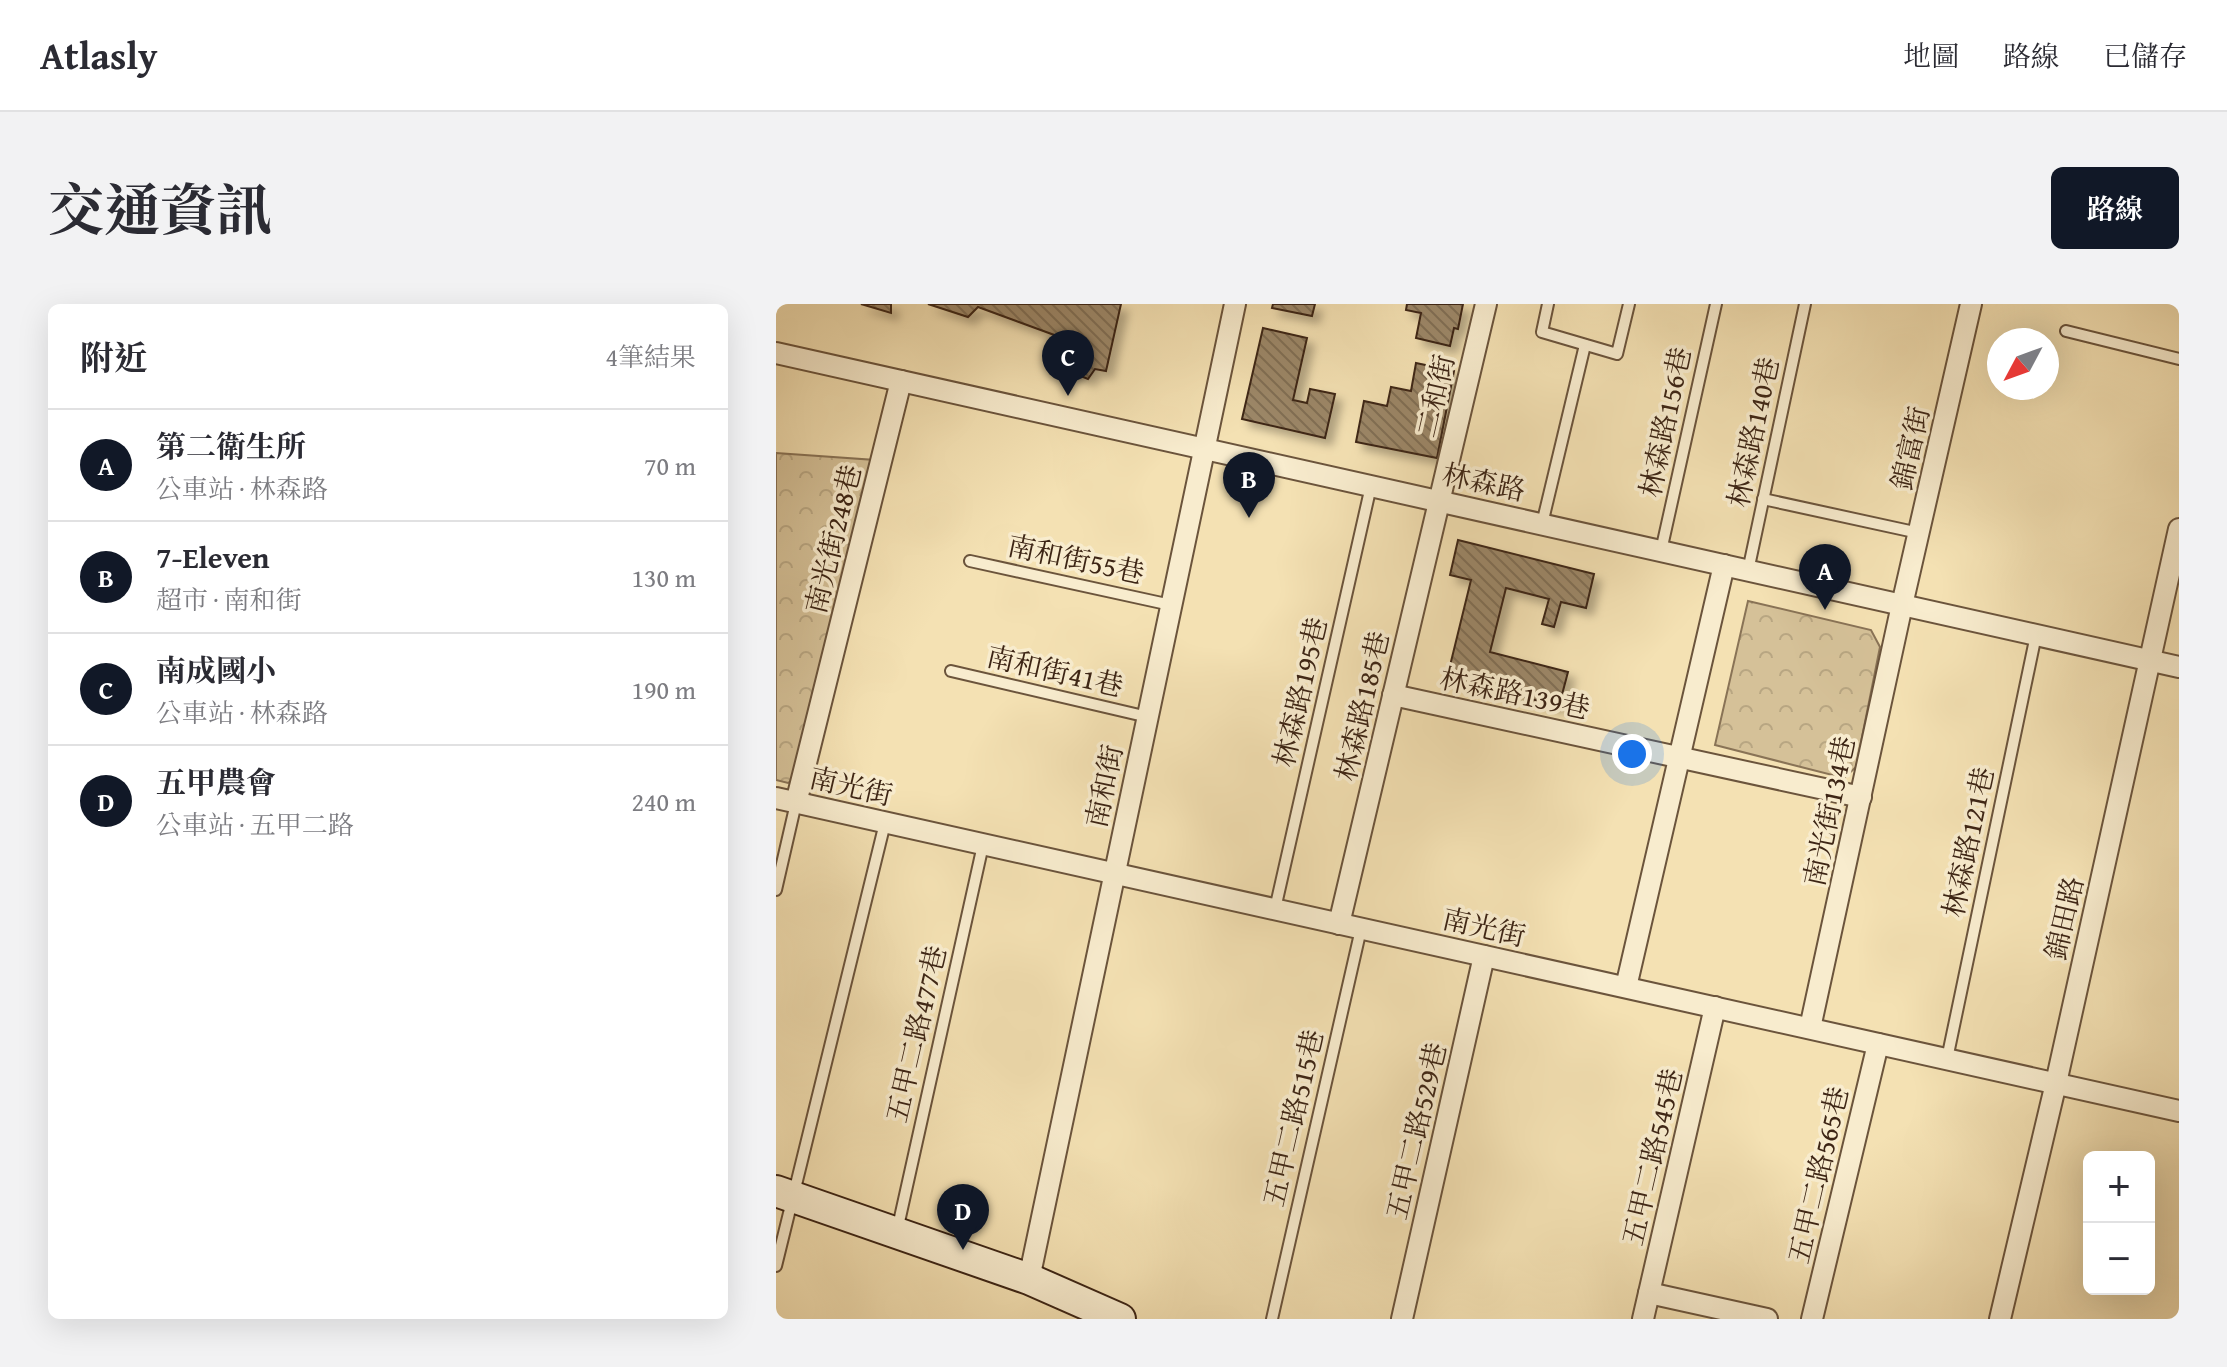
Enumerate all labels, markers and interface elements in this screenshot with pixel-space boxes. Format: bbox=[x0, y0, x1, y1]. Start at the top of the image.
text: Atlasly bbox=[40, 27, 158, 83]
text: 地圖 bbox=[1903, 35, 1959, 76]
text: 路線 bbox=[2003, 35, 2059, 76]
text: 已儲存 bbox=[2103, 35, 2187, 76]
button: 路線 bbox=[2051, 167, 2179, 249]
text: 交通資訊 bbox=[48, 168, 272, 251]
north arrow bbox=[1987, 328, 2059, 400]
pin: C bbox=[1042, 330, 1094, 396]
text: 附近 bbox=[80, 333, 148, 382]
text: 4筆結果 bbox=[605, 337, 696, 376]
street label: 林森路156巷 bbox=[1629, 343, 1700, 501]
street label: 二和街 bbox=[1405, 350, 1464, 441]
street label: 林森路140巷 bbox=[1717, 353, 1788, 511]
street label: 錦富街 bbox=[1880, 402, 1939, 493]
text: 第二衛生所 bbox=[156, 424, 306, 468]
text: A bbox=[98, 446, 114, 485]
text: 70 m bbox=[644, 446, 696, 485]
pin: B bbox=[1223, 452, 1275, 518]
street label: 林森路 bbox=[1439, 453, 1529, 510]
street label: 南光街248巷 bbox=[794, 460, 871, 618]
text: 公車站 · 林森路 bbox=[156, 469, 328, 508]
street label: 南和街55巷 bbox=[1004, 524, 1148, 593]
text: 7-Eleven bbox=[156, 535, 270, 579]
pin: A bbox=[1799, 544, 1851, 610]
text: B bbox=[98, 558, 114, 597]
text: 130 m bbox=[631, 558, 696, 597]
text: 超市 · 南和街 bbox=[156, 580, 302, 619]
street label: 林森路195巷 bbox=[1262, 613, 1337, 771]
street label: 林森路185巷 bbox=[1324, 627, 1399, 785]
street label: 南和街41巷 bbox=[983, 635, 1127, 706]
text: 南成國小 bbox=[156, 648, 276, 692]
street label: 林森路139巷 bbox=[1436, 657, 1594, 728]
text: C bbox=[99, 670, 113, 709]
text: 190 m bbox=[631, 670, 696, 709]
text: 公車站 · 林森路 bbox=[156, 693, 328, 732]
street label: 南光街134巷 bbox=[1793, 732, 1864, 890]
your location bbox=[1612, 734, 1652, 774]
street label: 南和街 bbox=[1075, 741, 1132, 831]
street label: 南光街 bbox=[806, 756, 897, 815]
text: 五甲農會 bbox=[156, 760, 276, 804]
street label: 林森路121巷 bbox=[1932, 763, 2003, 921]
text: D bbox=[98, 782, 114, 821]
text: 240 m bbox=[631, 782, 696, 821]
text: 公車站 · 五甲二路 bbox=[156, 805, 354, 844]
street label: 錦田路 bbox=[2034, 872, 2093, 963]
street label: 南光街 bbox=[1439, 897, 1530, 956]
street label: 五甲二路477巷 bbox=[875, 941, 956, 1126]
street label: 五甲二路515巷 bbox=[1252, 1025, 1333, 1210]
street label: 五甲二路529巷 bbox=[1375, 1038, 1456, 1223]
street label: 五甲二路545巷 bbox=[1611, 1064, 1692, 1249]
street label: 五甲二路565巷 bbox=[1777, 1082, 1858, 1267]
map controls bbox=[2083, 1151, 2155, 1295]
button: + bbox=[2083, 1151, 2155, 1223]
pin: D bbox=[937, 1184, 989, 1250]
button: − bbox=[2083, 1223, 2155, 1295]

